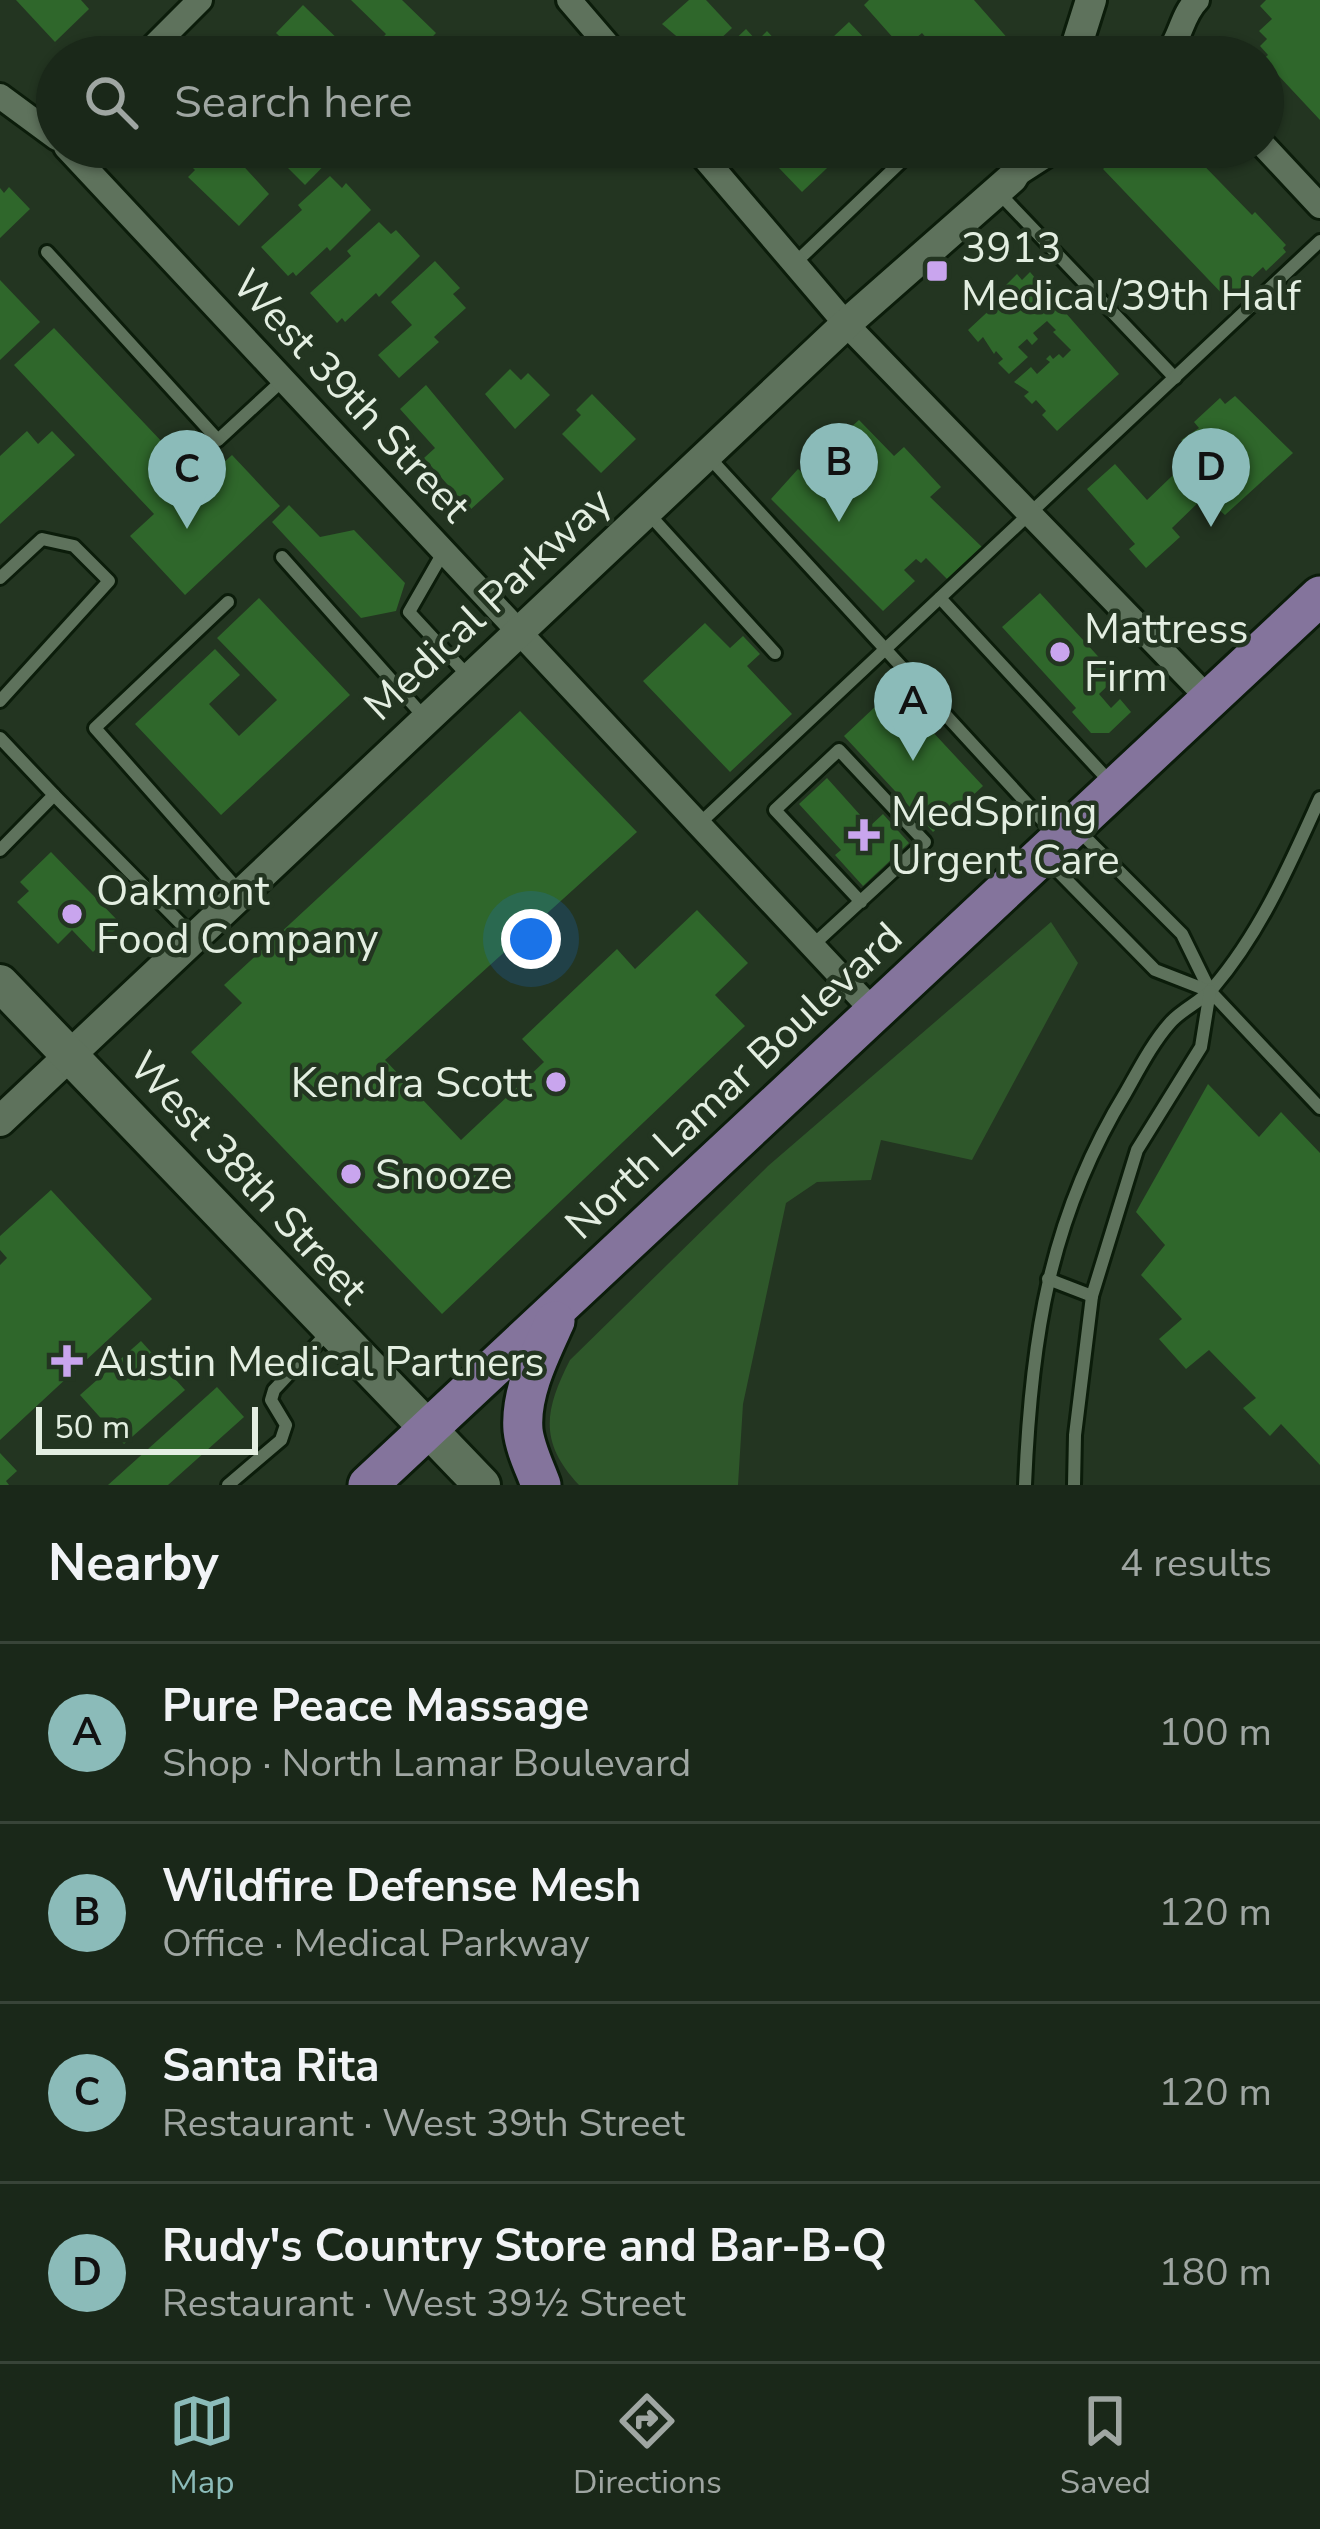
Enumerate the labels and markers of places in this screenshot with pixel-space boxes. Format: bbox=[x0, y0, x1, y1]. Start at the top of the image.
place label: 3913 Medical/39th Half bbox=[961, 220, 1302, 325]
marker: 3913 Medical/39th Half bbox=[924, 258, 950, 284]
pin: B bbox=[800, 423, 878, 522]
pin: D bbox=[1172, 428, 1250, 527]
pin: C bbox=[148, 430, 226, 529]
place label: Mattress Firm bbox=[1084, 601, 1249, 706]
marker: Mattress Firm bbox=[1047, 639, 1073, 665]
pin: A bbox=[874, 662, 952, 761]
place label: MedSpring Urgent Care bbox=[891, 784, 1120, 889]
marker: MedSpring Urgent Care bbox=[848, 819, 880, 851]
place label: Oakmont Food Company bbox=[96, 863, 379, 968]
marker: Oakmont Food Company bbox=[59, 901, 85, 927]
place label: Kendra Scott bbox=[291, 1055, 532, 1112]
marker: Kendra Scott bbox=[543, 1069, 569, 1095]
place label: Snooze bbox=[375, 1147, 513, 1204]
marker: Snooze bbox=[338, 1161, 364, 1187]
place label: Austin Medical Partners bbox=[94, 1334, 544, 1391]
marker: Austin Medical Partners bbox=[51, 1345, 83, 1377]

